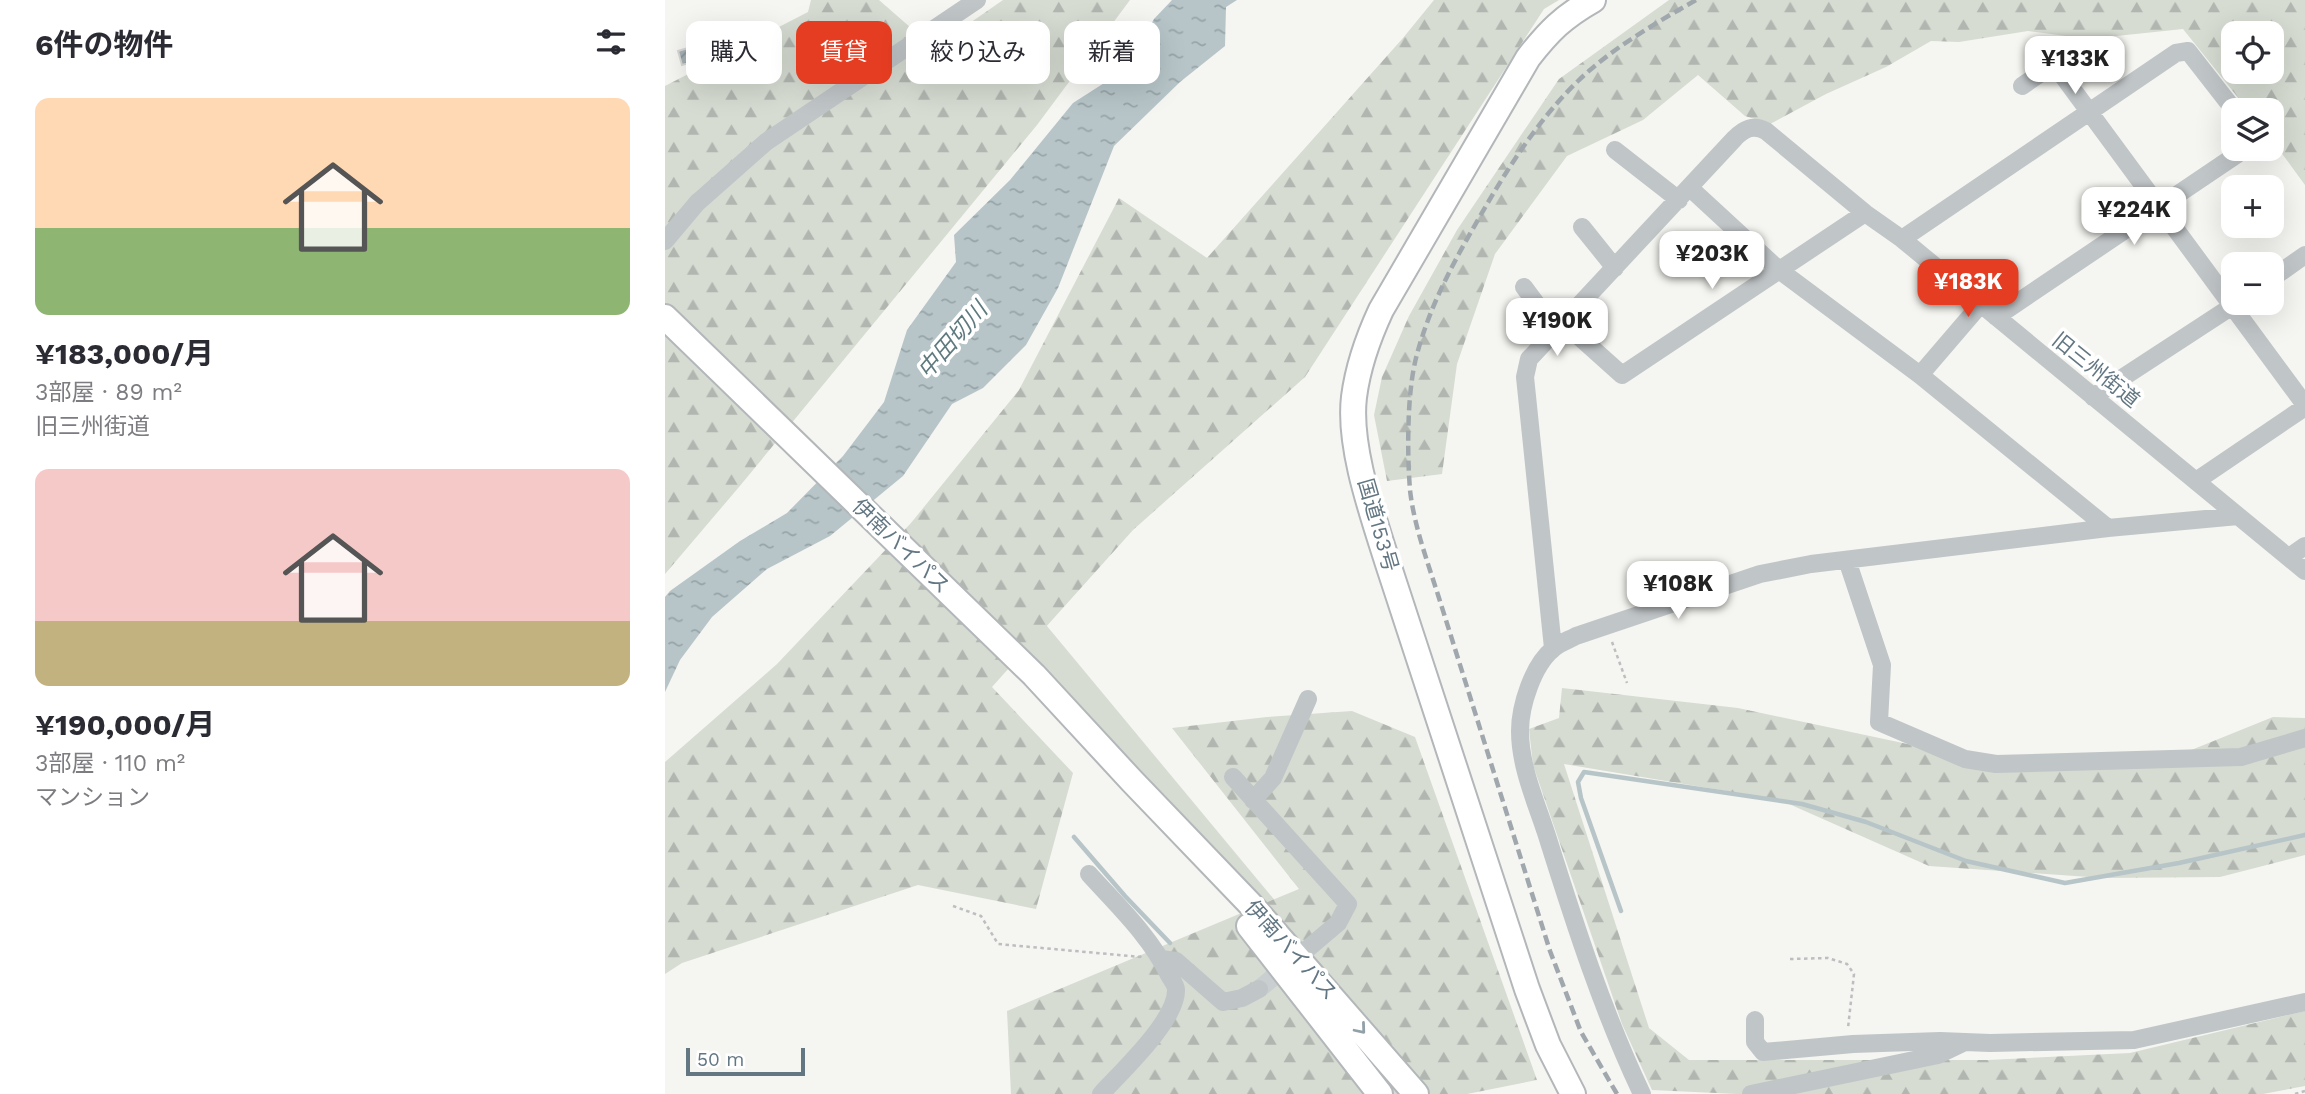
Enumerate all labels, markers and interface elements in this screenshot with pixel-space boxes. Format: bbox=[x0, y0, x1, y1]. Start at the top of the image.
chip: 購入 bbox=[686, 21, 782, 84]
chip: 賃貸 bbox=[796, 21, 892, 84]
chip: 絞り込み bbox=[906, 21, 1050, 84]
chip: 新着 bbox=[1064, 21, 1160, 84]
map controls bbox=[2221, 21, 2284, 315]
button: locate bbox=[2221, 21, 2284, 84]
icon: filters bbox=[592, 23, 630, 61]
text: 6件の物件 bbox=[35, 27, 173, 62]
pin: ¥133K bbox=[2026, 36, 2124, 96]
text: ¥133K bbox=[2041, 45, 2109, 72]
button: layers bbox=[2221, 98, 2284, 161]
icon: home bbox=[270, 144, 396, 270]
button: + bbox=[2221, 175, 2284, 238]
pin: ¥224K bbox=[2085, 188, 2183, 247]
text: ¥224K bbox=[2097, 196, 2171, 223]
pin: ¥203K bbox=[1663, 232, 1761, 291]
text: ¥203K bbox=[1675, 240, 1749, 267]
button: − bbox=[2221, 252, 2284, 315]
pin: ¥183K bbox=[1919, 260, 2017, 319]
text: ¥183K bbox=[1933, 268, 2003, 295]
water label: 中田切川 bbox=[912, 294, 995, 384]
pin: ¥190K bbox=[1508, 298, 1606, 358]
text: ¥190K bbox=[1522, 307, 1592, 334]
street label: 旧三州街道 bbox=[2048, 327, 2145, 412]
text: ¥183,000/月 bbox=[35, 336, 214, 371]
text: 3部屋 · 89 m² bbox=[35, 379, 182, 406]
text: 旧三州街道 bbox=[35, 413, 150, 440]
street label: 国道153号 bbox=[1353, 475, 1404, 574]
street label: 伊南バイパス bbox=[847, 493, 955, 598]
icon: home bbox=[270, 515, 396, 641]
pin: ¥108K bbox=[1629, 562, 1727, 621]
text: ¥108K bbox=[1643, 570, 1713, 597]
text: ¥190,000/月 bbox=[35, 707, 215, 742]
text: 3部屋 · 110 m² bbox=[35, 750, 185, 777]
text: マンション bbox=[35, 784, 150, 811]
street label: 伊南バイパス bbox=[1240, 895, 1343, 1005]
one-way arrow bbox=[1353, 1021, 1365, 1034]
scale bar bbox=[686, 1045, 805, 1077]
text: 50 m bbox=[697, 1048, 744, 1071]

